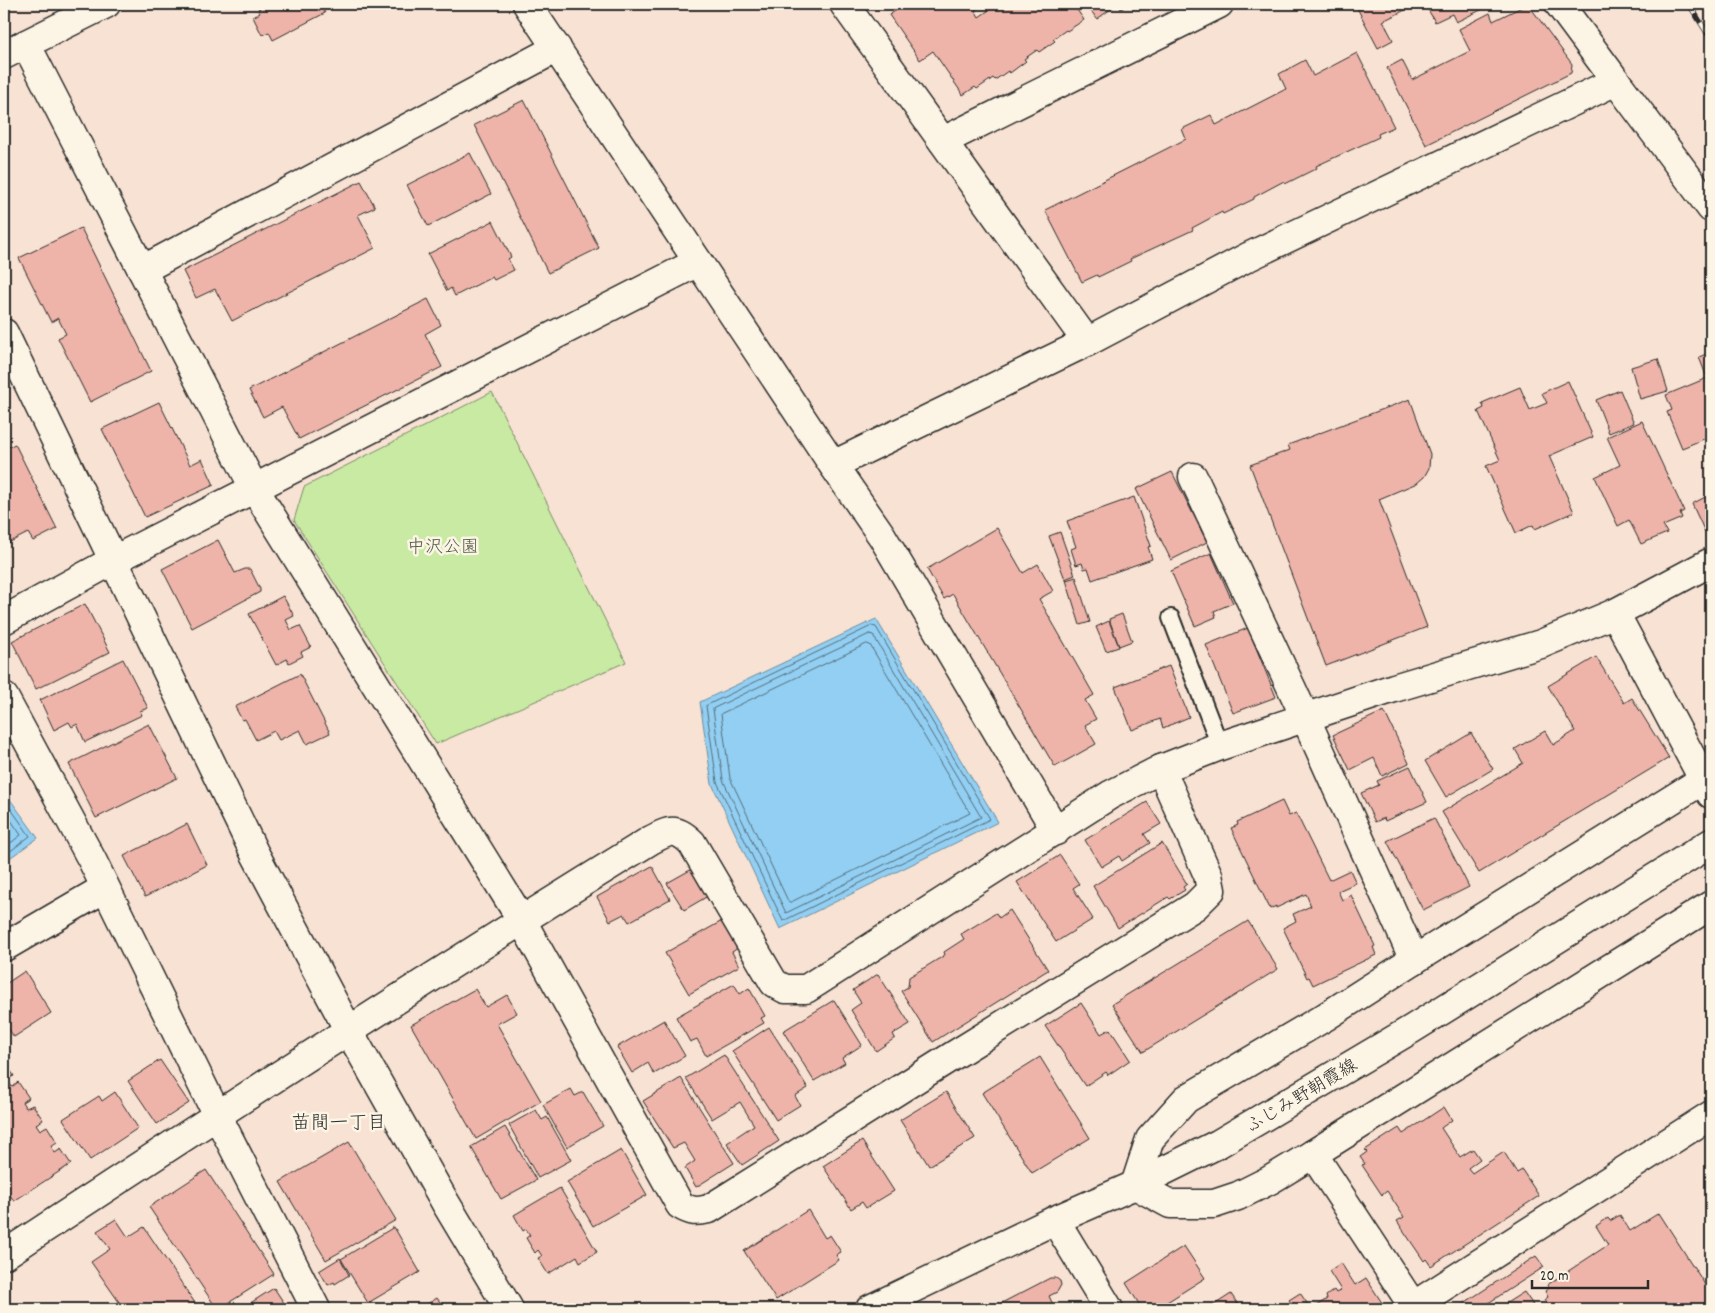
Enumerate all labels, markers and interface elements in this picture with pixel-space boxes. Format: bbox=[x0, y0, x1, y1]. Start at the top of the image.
park label: 中沢公園 bbox=[407, 536, 479, 561]
street label: ふじみ野朝霞線 bbox=[1242, 1054, 1363, 1140]
district label: 苗間一丁目 bbox=[291, 1111, 387, 1138]
scale bar bbox=[1532, 1258, 1649, 1290]
text: 20 m bbox=[1540, 1266, 1568, 1288]

